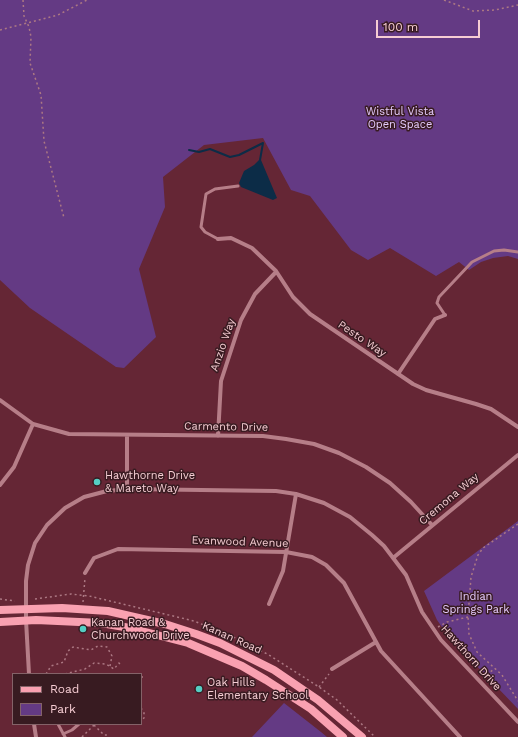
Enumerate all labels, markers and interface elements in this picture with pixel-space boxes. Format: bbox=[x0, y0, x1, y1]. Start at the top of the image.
scale bar bbox=[378, 12, 482, 38]
text: 100 m bbox=[383, 20, 418, 34]
park label: Wistful Vista Open Space bbox=[366, 105, 434, 131]
street label: Anzio Way bbox=[208, 317, 238, 373]
street label: Pesto Way bbox=[335, 318, 389, 360]
street label: Carmento Drive bbox=[184, 420, 268, 434]
place label: Hawthorne Drive & Mareto Way bbox=[105, 469, 195, 495]
street label: Cremona Way bbox=[416, 470, 482, 528]
marker: Hawthorne Drive & Mareto Way bbox=[92, 477, 102, 487]
street label: Evanwood Avenue bbox=[191, 534, 289, 550]
park label: Indian Springs Park bbox=[442, 590, 510, 616]
place label: Kanan Road & Churchwood Drive bbox=[91, 616, 190, 642]
street label: Kanan Road bbox=[200, 619, 264, 657]
street label: Hawthorn Drive bbox=[438, 622, 504, 694]
marker: Kanan Road & Churchwood Drive bbox=[78, 624, 88, 634]
legend bbox=[12, 673, 142, 725]
place label: Oak Hills Elementary School bbox=[207, 676, 309, 702]
text: Road bbox=[50, 682, 79, 696]
marker: Oak Hills Elementary School bbox=[194, 684, 204, 694]
text: Park bbox=[50, 702, 76, 716]

